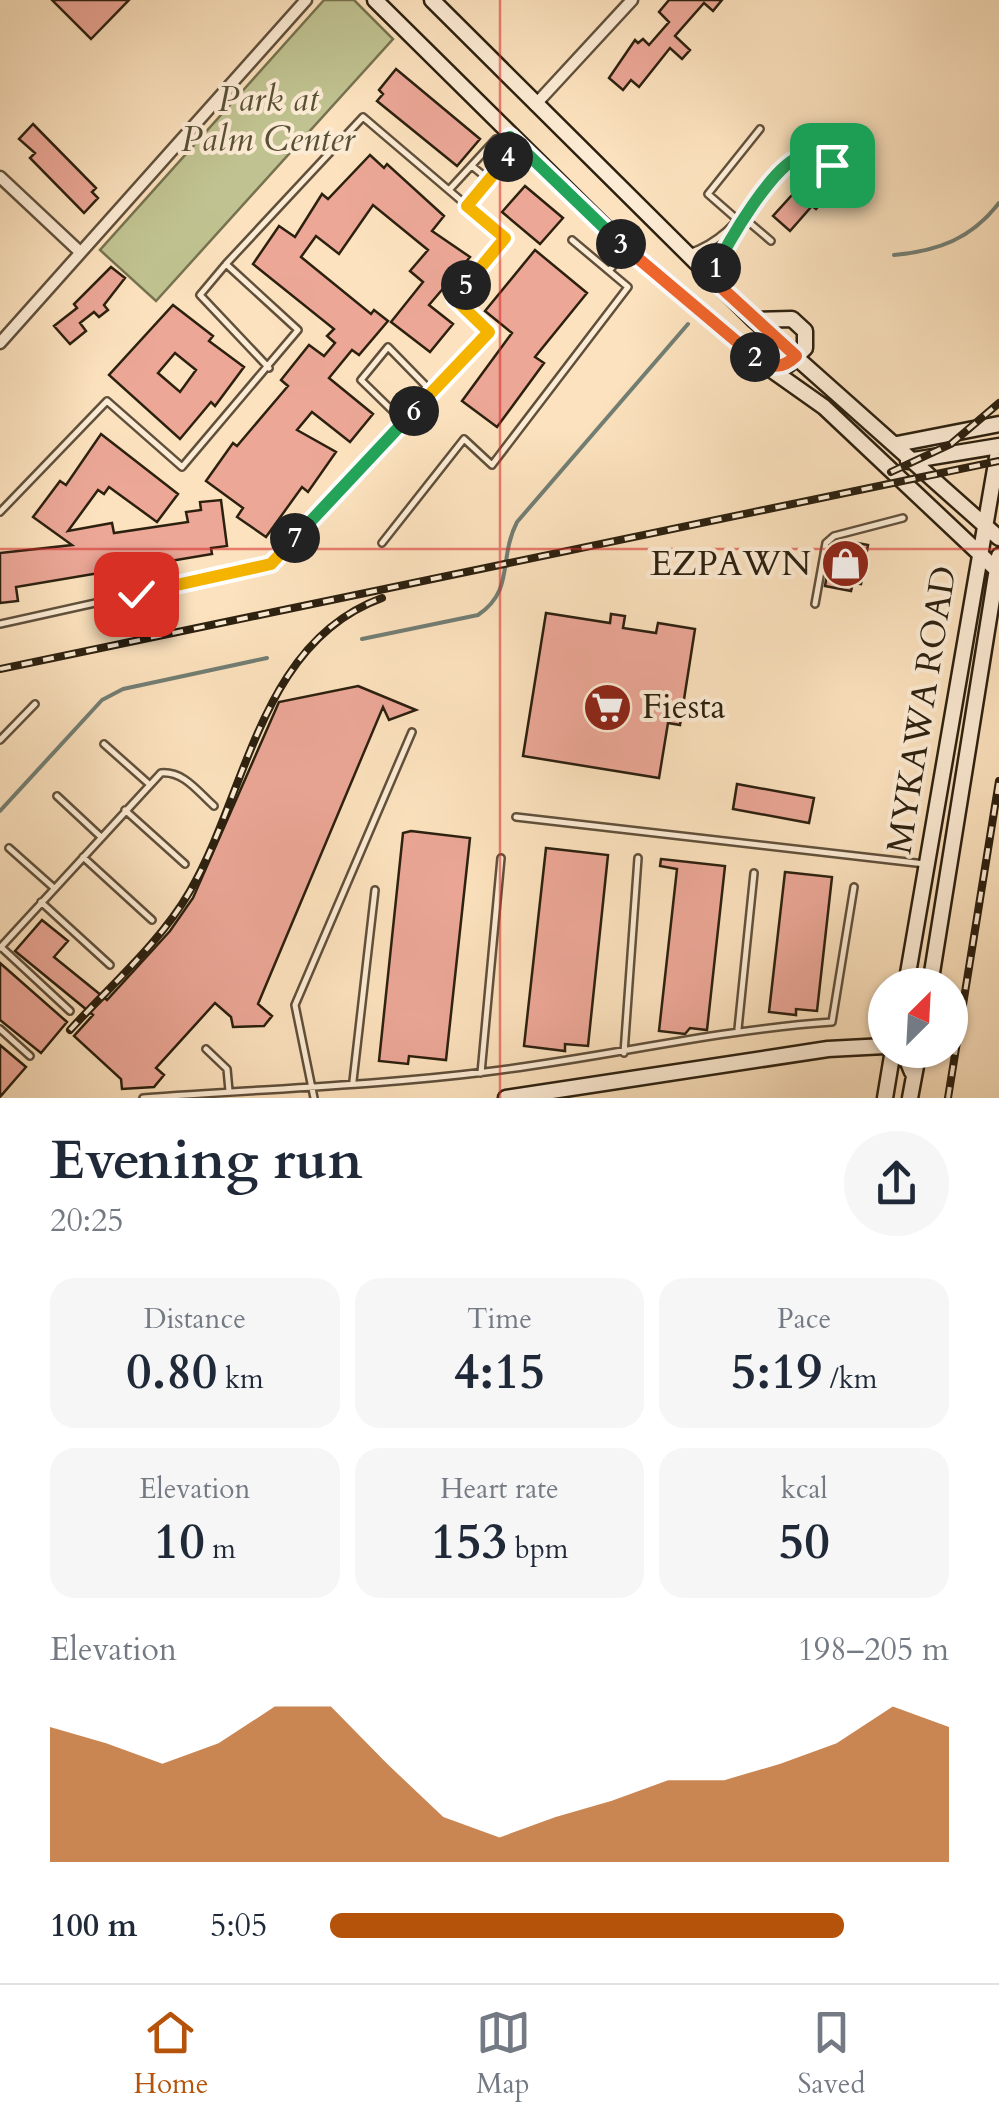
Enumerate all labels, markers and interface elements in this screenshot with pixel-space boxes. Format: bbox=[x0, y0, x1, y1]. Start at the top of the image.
park label: Park at Palm Center bbox=[181, 76, 357, 164]
pin bbox=[790, 123, 875, 208]
pin: 4 bbox=[483, 132, 533, 182]
text: 4 bbox=[501, 138, 515, 176]
icon: arrive bbox=[805, 138, 860, 193]
pin: 3 bbox=[596, 219, 646, 269]
text: 3 bbox=[614, 225, 628, 263]
pin: 1 bbox=[691, 243, 741, 293]
text: 1 bbox=[709, 249, 723, 287]
pin: 5 bbox=[441, 260, 491, 310]
text: 5 bbox=[459, 266, 473, 304]
pin: 2 bbox=[730, 332, 780, 382]
text: 2 bbox=[748, 338, 762, 376]
pin: 6 bbox=[389, 386, 439, 436]
text: 6 bbox=[407, 392, 421, 430]
pin: 7 bbox=[270, 513, 320, 563]
text: 7 bbox=[288, 519, 302, 557]
shop icon: EZPAWN bbox=[820, 538, 872, 590]
place label: EZPAWN bbox=[650, 540, 811, 588]
pin bbox=[94, 552, 179, 637]
street label: MYKAWA ROAD bbox=[876, 563, 968, 857]
icon: check bbox=[109, 567, 164, 622]
supermarket icon: Fiesta bbox=[581, 681, 633, 733]
place label: Fiesta bbox=[642, 683, 726, 731]
north arrow bbox=[868, 968, 968, 1068]
map controls bbox=[868, 968, 968, 1068]
text: Evening run bbox=[50, 1124, 363, 1198]
button: share bbox=[844, 1131, 949, 1236]
text: 20:25 bbox=[50, 1199, 124, 1243]
text: Distance bbox=[144, 1300, 246, 1338]
text: Time bbox=[467, 1300, 532, 1338]
text: Pace bbox=[777, 1300, 831, 1338]
text: 0.80 bbox=[126, 1338, 217, 1406]
text: 4:15 bbox=[454, 1338, 545, 1406]
text: 5:19 bbox=[731, 1338, 822, 1406]
text: km bbox=[217, 1360, 264, 1398]
text: /km bbox=[822, 1360, 877, 1398]
text: Elevation bbox=[139, 1470, 250, 1508]
text: Heart rate bbox=[440, 1470, 559, 1508]
text: kcal bbox=[781, 1470, 828, 1508]
text: 10 bbox=[154, 1508, 205, 1576]
text: 153 bbox=[431, 1508, 507, 1576]
text: 50 bbox=[779, 1508, 830, 1576]
text: m bbox=[205, 1530, 236, 1568]
text: bpm bbox=[507, 1530, 568, 1568]
text: Elevation bbox=[50, 1628, 177, 1672]
text: 198–205 m bbox=[797, 1628, 949, 1672]
text: 100 m bbox=[50, 1904, 137, 1948]
text: 5:05 bbox=[210, 1904, 267, 1948]
tab: Home bbox=[134, 2005, 208, 2103]
tab: Map bbox=[476, 2005, 531, 2103]
tab: Saved bbox=[798, 2005, 865, 2103]

